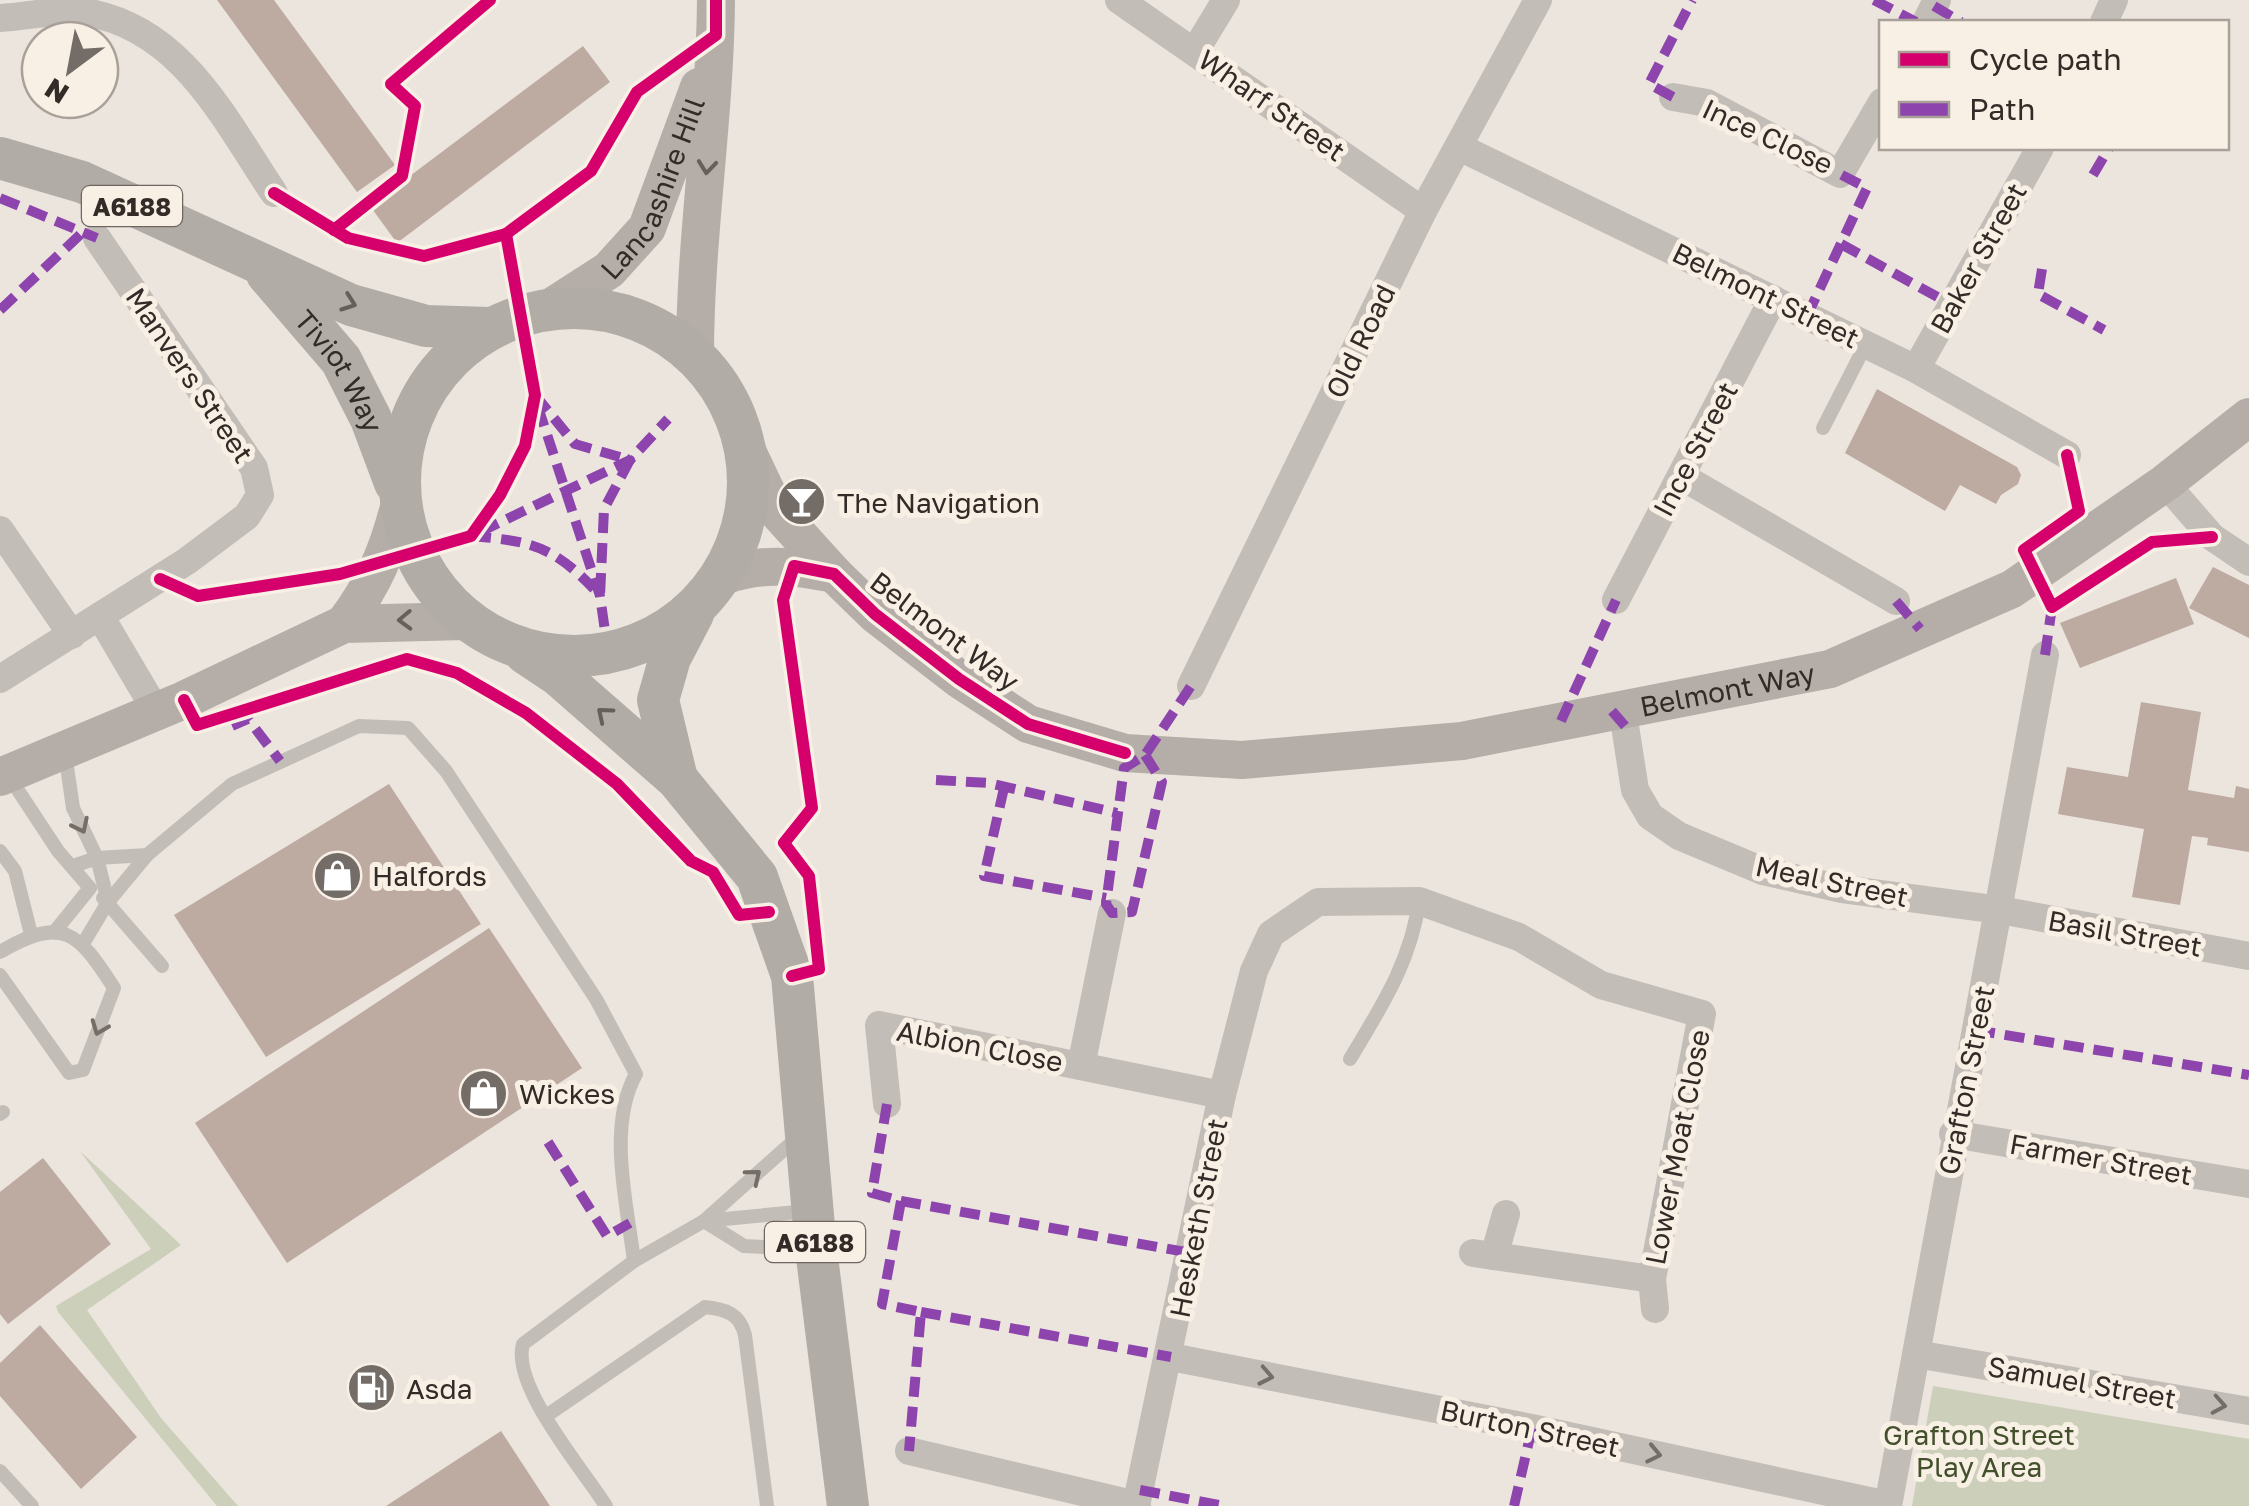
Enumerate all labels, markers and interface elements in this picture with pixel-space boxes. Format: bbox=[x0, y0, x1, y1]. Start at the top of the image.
north arrow bbox=[20, 20, 120, 120]
legend bbox=[1879, 20, 2229, 150]
text: Cycle path bbox=[1969, 41, 2122, 77]
street label: Wharf Street bbox=[1192, 42, 1352, 168]
text: N bbox=[39, 72, 74, 111]
street label: Ince Close bbox=[1698, 91, 1838, 181]
text: Path bbox=[1969, 91, 2035, 127]
street label: Lancashire Hill bbox=[593, 92, 710, 285]
one-way arrow bbox=[697, 160, 718, 176]
street label: Baker Street bbox=[1923, 177, 2033, 339]
road number: A6188 bbox=[82, 186, 182, 226]
street label: Belmont Street bbox=[1667, 236, 1865, 354]
street label: Old Road bbox=[1318, 279, 1402, 403]
street label: Manvers Street bbox=[119, 281, 261, 469]
one-way arrow bbox=[339, 291, 357, 311]
street label: Tiviot Way bbox=[288, 303, 391, 437]
street label: Ince Street bbox=[1646, 376, 1744, 522]
bar icon: The Navigation bbox=[776, 476, 828, 528]
place label: The Navigation bbox=[837, 486, 1040, 519]
street label: Belmont Way bbox=[864, 564, 1026, 698]
one-way arrow bbox=[397, 609, 413, 630]
street label: Belmont Way bbox=[1637, 656, 1818, 722]
one-way arrow bbox=[598, 708, 616, 726]
one-way arrow bbox=[69, 815, 89, 833]
shop icon: Halfords bbox=[311, 849, 363, 901]
street label: Meal Street bbox=[1753, 849, 1911, 913]
place label: Halfords bbox=[372, 859, 487, 892]
street label: Basil Street bbox=[2045, 903, 2205, 963]
street label: Grafton Street bbox=[1932, 983, 2000, 1177]
street label: Albion Close bbox=[894, 1014, 1066, 1078]
one-way arrow bbox=[91, 1018, 111, 1036]
street label: Lower Moat Close bbox=[1638, 1027, 1716, 1267]
shop icon: Wickes bbox=[458, 1067, 510, 1119]
place label: Wickes bbox=[519, 1077, 615, 1110]
street label: Hesketh Street bbox=[1163, 1116, 1233, 1320]
street label: Farmer Street bbox=[2007, 1127, 2195, 1191]
one-way arrow bbox=[743, 1170, 761, 1188]
road number: A6188 bbox=[765, 1222, 865, 1262]
street label: Samuel Street bbox=[1985, 1349, 2179, 1415]
fuel station icon: Asda bbox=[345, 1362, 397, 1414]
one-way arrow bbox=[1258, 1364, 1275, 1385]
place label: Asda bbox=[406, 1372, 473, 1405]
street label: Burton Street bbox=[1437, 1393, 1623, 1463]
one-way arrow bbox=[2211, 1394, 2227, 1415]
park label: Grafton Street Play Area bbox=[1883, 1418, 2075, 1483]
one-way arrow bbox=[1645, 1443, 1662, 1464]

